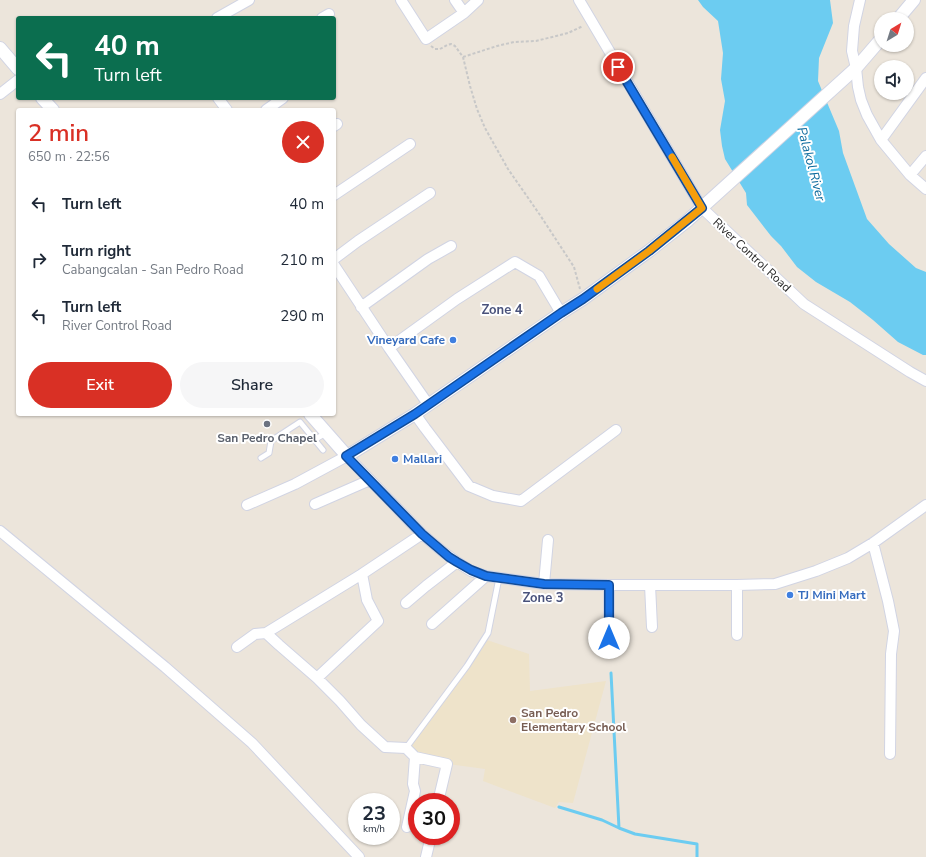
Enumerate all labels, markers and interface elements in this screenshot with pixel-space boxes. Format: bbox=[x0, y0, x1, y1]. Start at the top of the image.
north arrow bbox=[874, 12, 914, 52]
map controls bbox=[874, 12, 914, 100]
text: 40 m bbox=[94, 27, 160, 65]
icon: left bbox=[28, 32, 80, 84]
pin bbox=[601, 50, 635, 84]
icon: arrive bbox=[607, 56, 629, 78]
button: sound bbox=[874, 60, 914, 100]
text: Turn left bbox=[94, 63, 162, 87]
text: 2 min bbox=[28, 117, 89, 149]
button: close bbox=[282, 121, 324, 163]
water label: Palakol River bbox=[792, 125, 830, 203]
text: 650 m · 22:56 bbox=[28, 148, 110, 166]
icon: left bbox=[28, 193, 50, 215]
text: Turn left bbox=[62, 194, 121, 214]
text: 40 m bbox=[289, 194, 324, 214]
street label: River Control Road bbox=[709, 215, 795, 295]
text: Turn right bbox=[62, 241, 131, 261]
icon: right bbox=[28, 249, 50, 271]
text: 210 m bbox=[280, 250, 324, 270]
text: Cabangcalan - San Pedro Road bbox=[62, 261, 244, 279]
text: Turn left bbox=[62, 297, 121, 317]
district label: Zone 4 bbox=[481, 301, 523, 319]
icon: left bbox=[28, 305, 50, 327]
text: 290 m bbox=[280, 306, 324, 326]
text: River Control Road bbox=[62, 317, 172, 335]
place label: Vineyard Cafe bbox=[366, 332, 445, 348]
marker: Vineyard Cafe bbox=[448, 335, 458, 345]
button: Exit bbox=[28, 362, 172, 408]
button: Share bbox=[180, 362, 324, 408]
marker: San Pedro Chapel bbox=[262, 419, 272, 429]
place label: San Pedro Chapel bbox=[217, 430, 317, 446]
place label: Mallari bbox=[403, 451, 442, 467]
marker: Mallari bbox=[390, 454, 400, 464]
place label: TJ Mini Mart bbox=[798, 587, 866, 603]
district label: Zone 3 bbox=[522, 589, 564, 607]
marker: TJ Mini Mart bbox=[785, 590, 795, 600]
position arrow bbox=[588, 617, 630, 659]
place label: San Pedro Elementary School bbox=[521, 705, 626, 735]
marker: San Pedro Elementary School bbox=[508, 715, 518, 725]
speed limit sign: 30 bbox=[408, 793, 460, 845]
text: 23 bbox=[362, 800, 386, 827]
text: km/h bbox=[363, 822, 385, 836]

